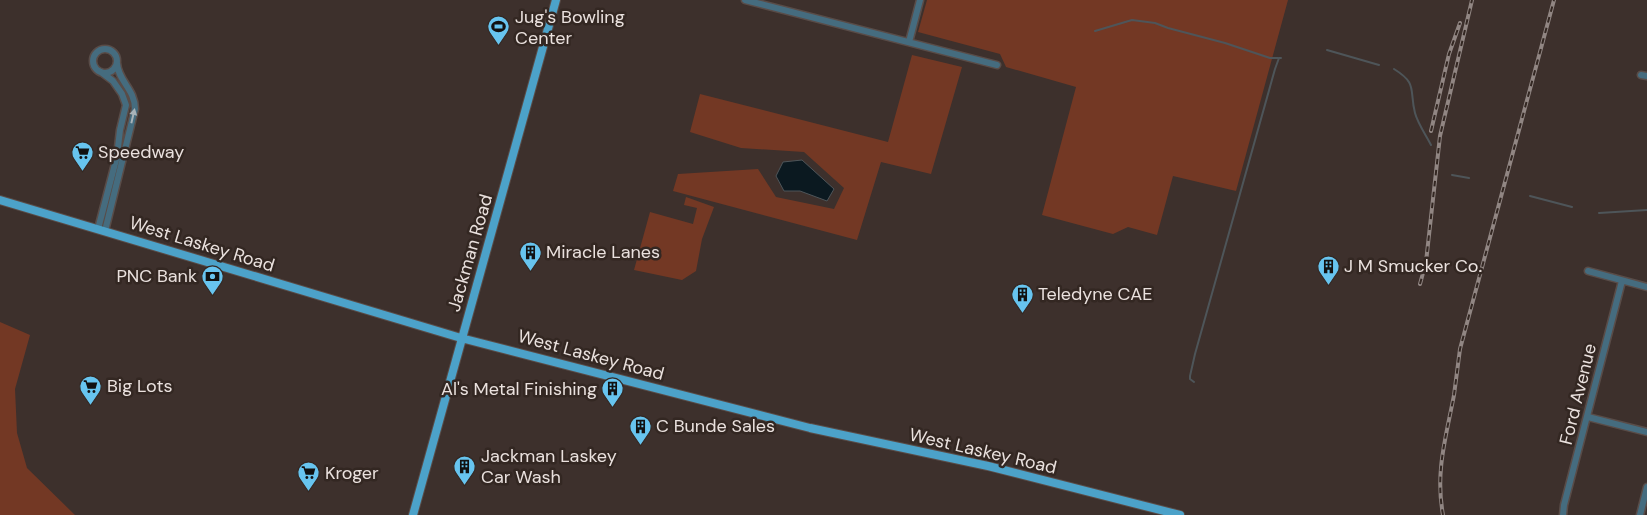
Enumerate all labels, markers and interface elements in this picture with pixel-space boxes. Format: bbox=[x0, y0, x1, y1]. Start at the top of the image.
place label: Jug's Bowling Center bbox=[515, 5, 625, 50]
sports icon: Jug's Bowling Center bbox=[487, 15, 511, 46]
one-way arrow bbox=[129, 108, 137, 123]
supermarket icon: Speedway bbox=[70, 140, 94, 171]
place label: Speedway bbox=[98, 140, 184, 164]
street label: Jackman Road bbox=[442, 192, 498, 314]
street label: West Laskey Road bbox=[127, 211, 277, 277]
building icon: Miracle Lanes bbox=[518, 240, 542, 271]
place label: Miracle Lanes bbox=[546, 240, 660, 264]
building icon: J M Smucker Co. bbox=[1316, 254, 1340, 285]
place label: J M Smucker Co. bbox=[1344, 254, 1482, 278]
place label: PNC Bank bbox=[116, 264, 197, 288]
bank icon: PNC Bank bbox=[201, 264, 225, 295]
building icon: Teledyne CAE bbox=[1010, 282, 1034, 313]
place label: Teledyne CAE bbox=[1038, 282, 1152, 306]
street label: West Laskey Road bbox=[515, 324, 667, 386]
street label: Ford Avenue bbox=[1554, 341, 1602, 447]
supermarket icon: Big Lots bbox=[79, 374, 103, 405]
place label: Big Lots bbox=[107, 374, 173, 398]
place label: Al's Metal Finishing bbox=[441, 377, 597, 401]
building icon: Al's Metal Finishing bbox=[601, 377, 625, 408]
building icon: C Bunde Sales bbox=[628, 414, 652, 445]
place label: C Bunde Sales bbox=[656, 414, 775, 438]
street label: West Laskey Road bbox=[907, 422, 1059, 480]
place label: Jackman Laskey Car Wash bbox=[481, 444, 617, 489]
building icon: Jackman Laskey Car Wash bbox=[453, 454, 477, 485]
supermarket icon: Kroger bbox=[297, 461, 321, 492]
place label: Kroger bbox=[325, 461, 379, 485]

